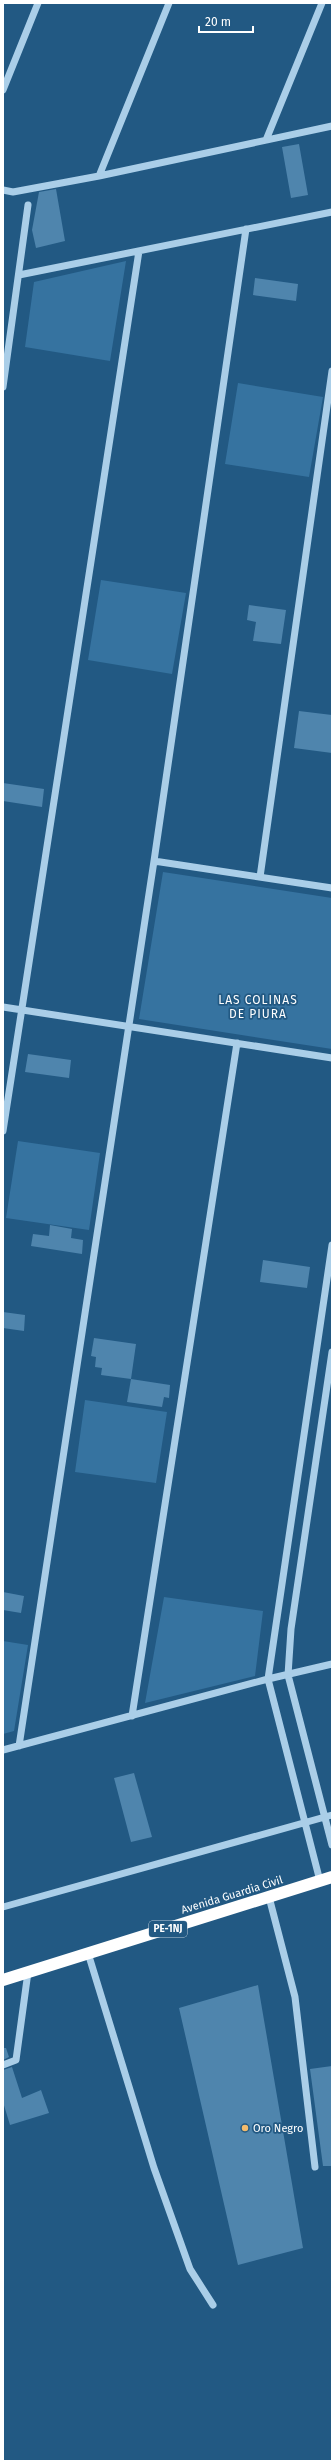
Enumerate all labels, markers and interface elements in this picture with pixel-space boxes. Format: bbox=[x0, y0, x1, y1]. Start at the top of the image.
scale bar bbox=[199, 8, 253, 34]
text: 20 m bbox=[205, 15, 231, 29]
district label: LAS COLINAS DE PIURA bbox=[218, 993, 298, 1021]
street label: Avenida Guardia Civil bbox=[180, 1873, 284, 1917]
road number: PE-1NJ bbox=[149, 1921, 187, 1937]
place label: Oro Negro bbox=[253, 2122, 303, 2135]
marker: Oro Negro bbox=[240, 2123, 250, 2133]

